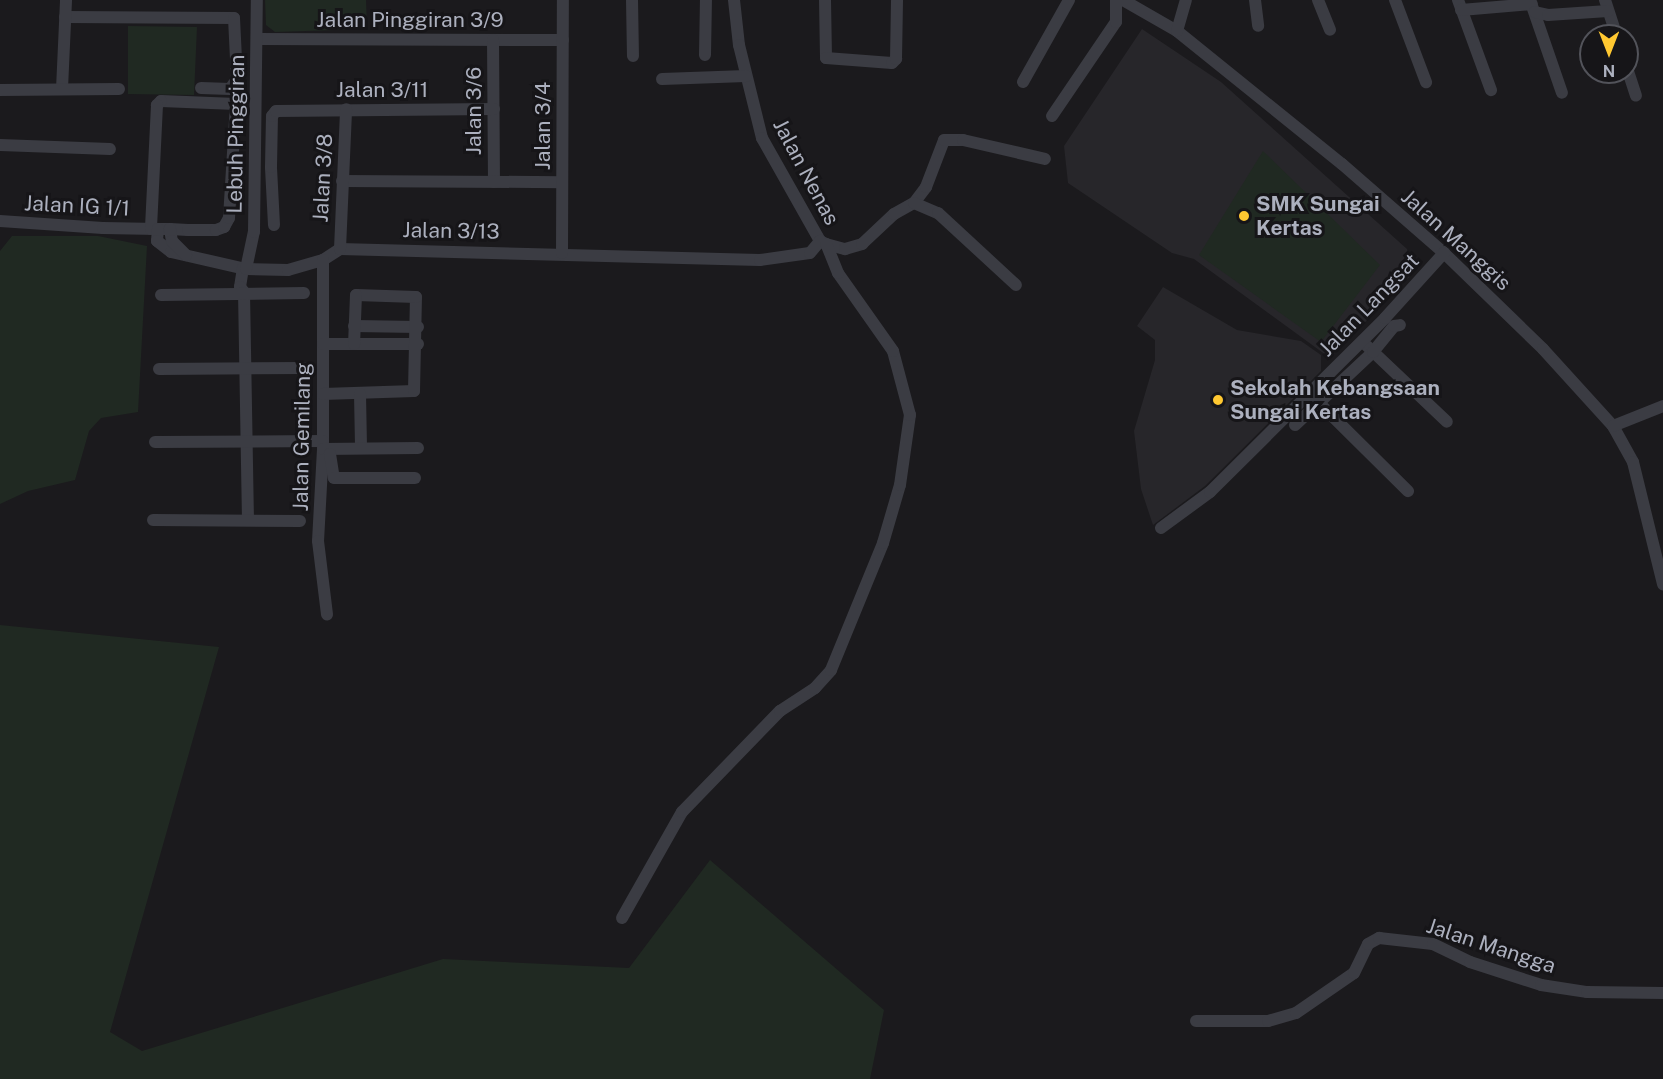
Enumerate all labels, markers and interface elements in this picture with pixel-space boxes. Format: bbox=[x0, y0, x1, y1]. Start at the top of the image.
street label: Jalan Pinggiran 3/9 bbox=[316, 7, 504, 33]
north arrow bbox=[1579, 24, 1639, 84]
street label: Lebuh Pinggiran bbox=[222, 54, 250, 214]
text: N bbox=[1603, 61, 1615, 80]
street label: Jalan 3/6 bbox=[461, 67, 487, 155]
street label: Jalan 3/11 bbox=[336, 77, 428, 103]
street label: Jalan 3/4 bbox=[530, 82, 556, 170]
street label: Jalan Nenas bbox=[767, 115, 845, 229]
street label: Jalan 3/8 bbox=[308, 133, 338, 223]
street label: Jalan Manggis bbox=[1396, 184, 1516, 296]
street label: Jalan IG 1/1 bbox=[24, 191, 130, 221]
place label: SMK Sungai Kertas bbox=[1256, 191, 1379, 241]
marker: SMK Sungai Kertas bbox=[1237, 209, 1251, 223]
street label: Jalan 3/13 bbox=[402, 218, 500, 244]
street label: Jalan Langsat bbox=[1314, 248, 1424, 362]
street label: Jalan Gemilang bbox=[288, 362, 316, 512]
place label: Sekolah Kebangsaan Sungai Kertas bbox=[1230, 375, 1440, 425]
marker: Sekolah Kebangsaan Sungai Kertas bbox=[1211, 393, 1225, 407]
street label: Jalan Mangga bbox=[1423, 913, 1559, 979]

